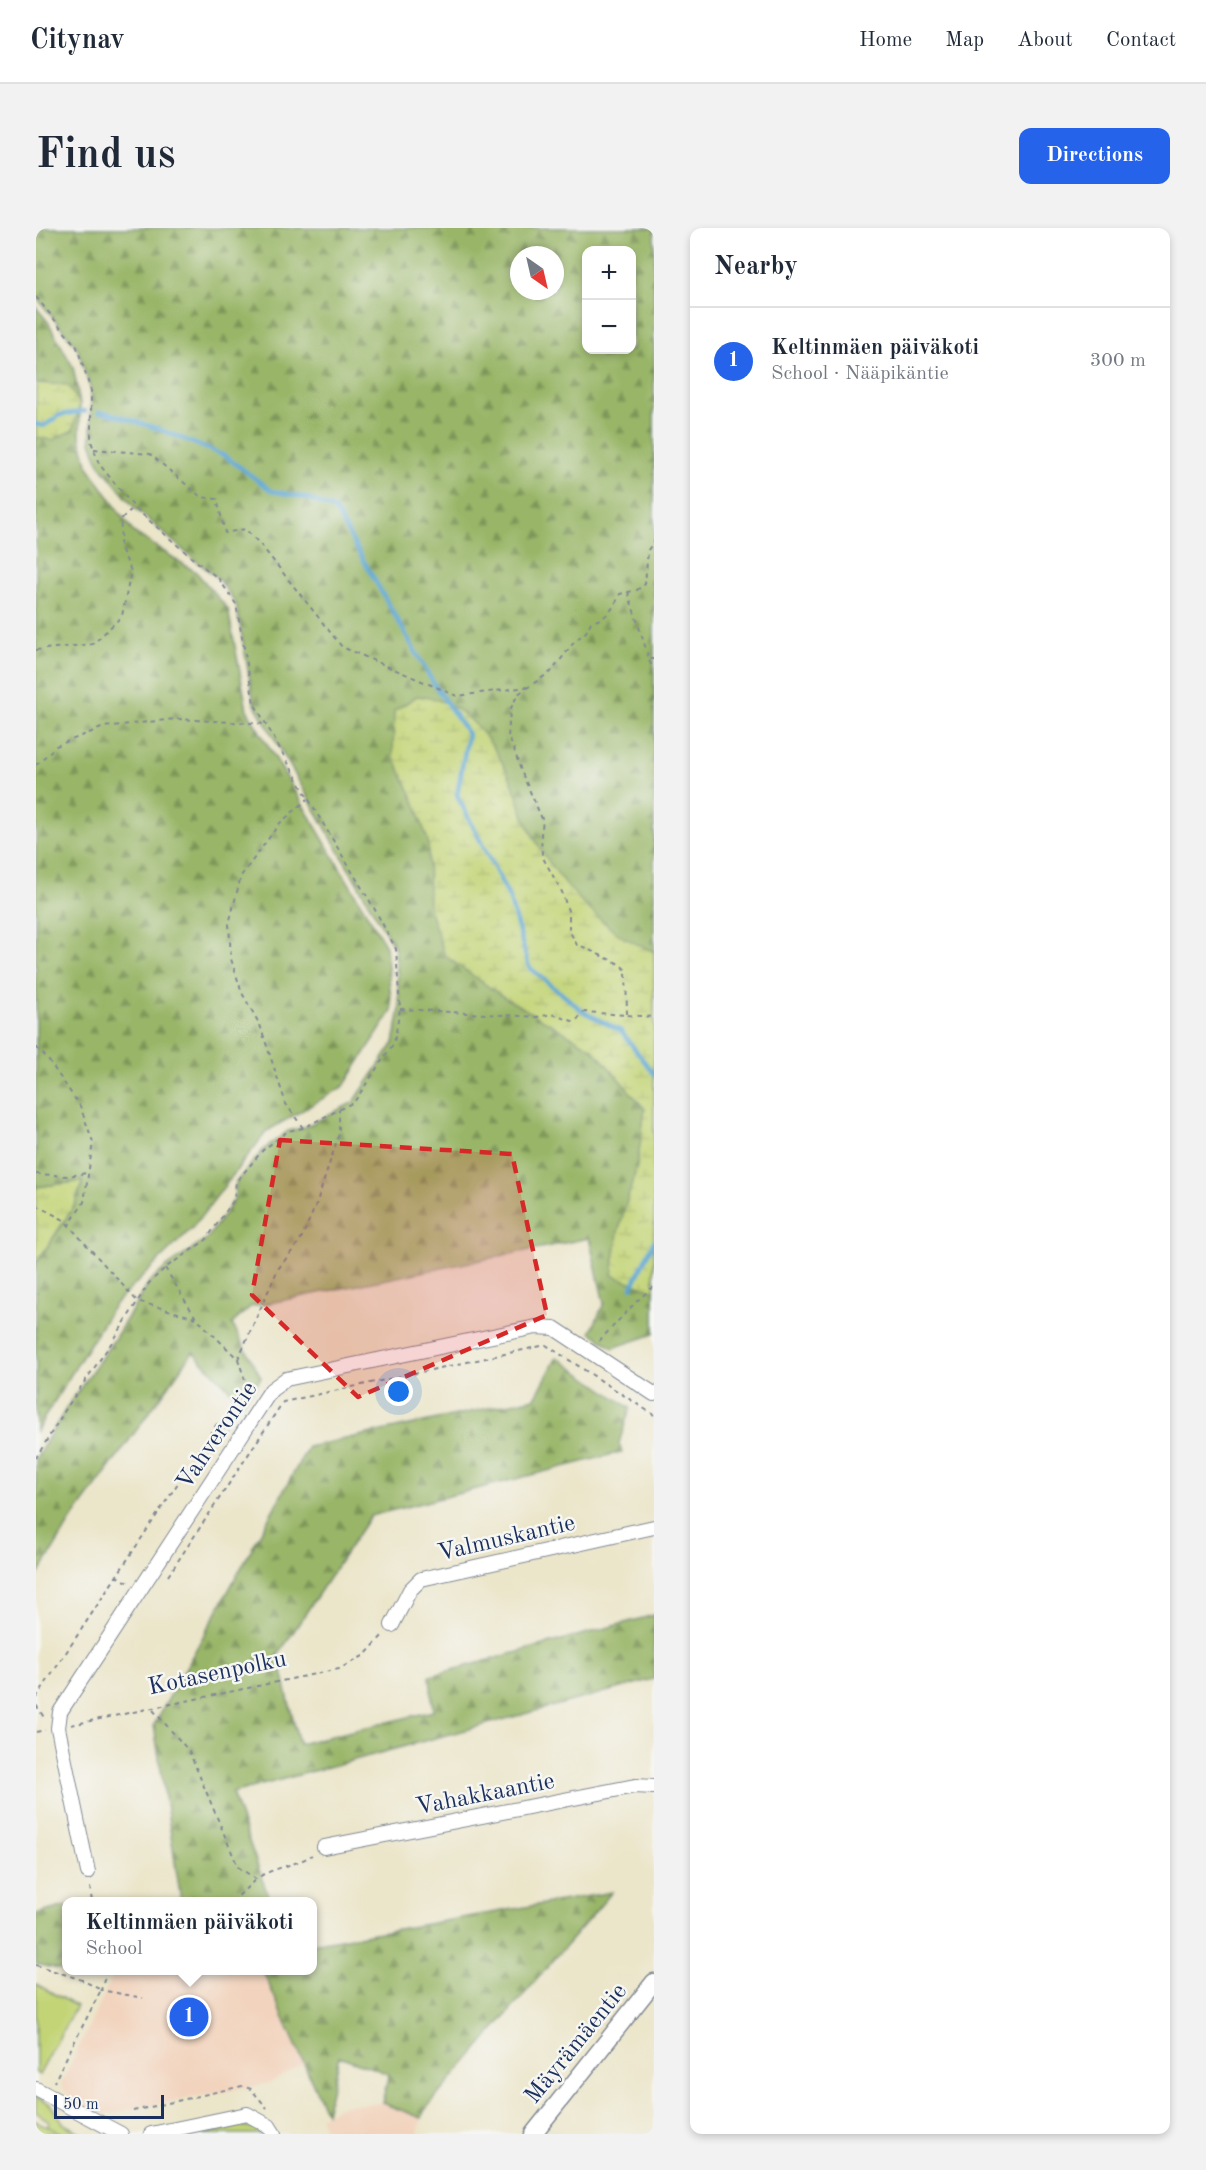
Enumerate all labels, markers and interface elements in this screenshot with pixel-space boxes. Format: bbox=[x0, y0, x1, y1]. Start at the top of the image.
text: Citynav bbox=[30, 27, 125, 55]
text: Home bbox=[859, 30, 912, 51]
text: Map bbox=[945, 30, 984, 51]
text: About bbox=[1017, 30, 1073, 51]
text: Contact bbox=[1106, 30, 1176, 51]
button: Directions bbox=[1019, 128, 1170, 184]
text: Find us bbox=[36, 135, 175, 177]
north arrow bbox=[510, 246, 564, 300]
map controls bbox=[582, 246, 636, 354]
button: + bbox=[582, 246, 636, 300]
text: Nearby bbox=[714, 254, 798, 280]
button: − bbox=[582, 300, 636, 354]
text: Keltinmäen päiväkoti bbox=[771, 337, 979, 359]
text: 1 bbox=[728, 351, 739, 371]
text: 300 m bbox=[1090, 351, 1146, 371]
text: School · Nääpikäntie bbox=[771, 364, 949, 384]
your location bbox=[384, 1377, 413, 1406]
street label: Vahverontie bbox=[173, 1378, 262, 1495]
street label: Valmuskantie bbox=[435, 1511, 578, 1566]
street label: Kotasenpolku bbox=[146, 1648, 289, 1700]
street label: Vahakkaantie bbox=[414, 1770, 557, 1820]
popup bbox=[62, 1897, 317, 1975]
text: Keltinmäen päiväkoti bbox=[85, 1912, 294, 1934]
text: School bbox=[85, 1939, 143, 1959]
street label: Mäyrämäentie bbox=[521, 1980, 632, 2109]
pin: 1 bbox=[170, 1994, 208, 2040]
scale bar bbox=[54, 2092, 164, 2120]
text: 50 m bbox=[63, 2097, 99, 2113]

